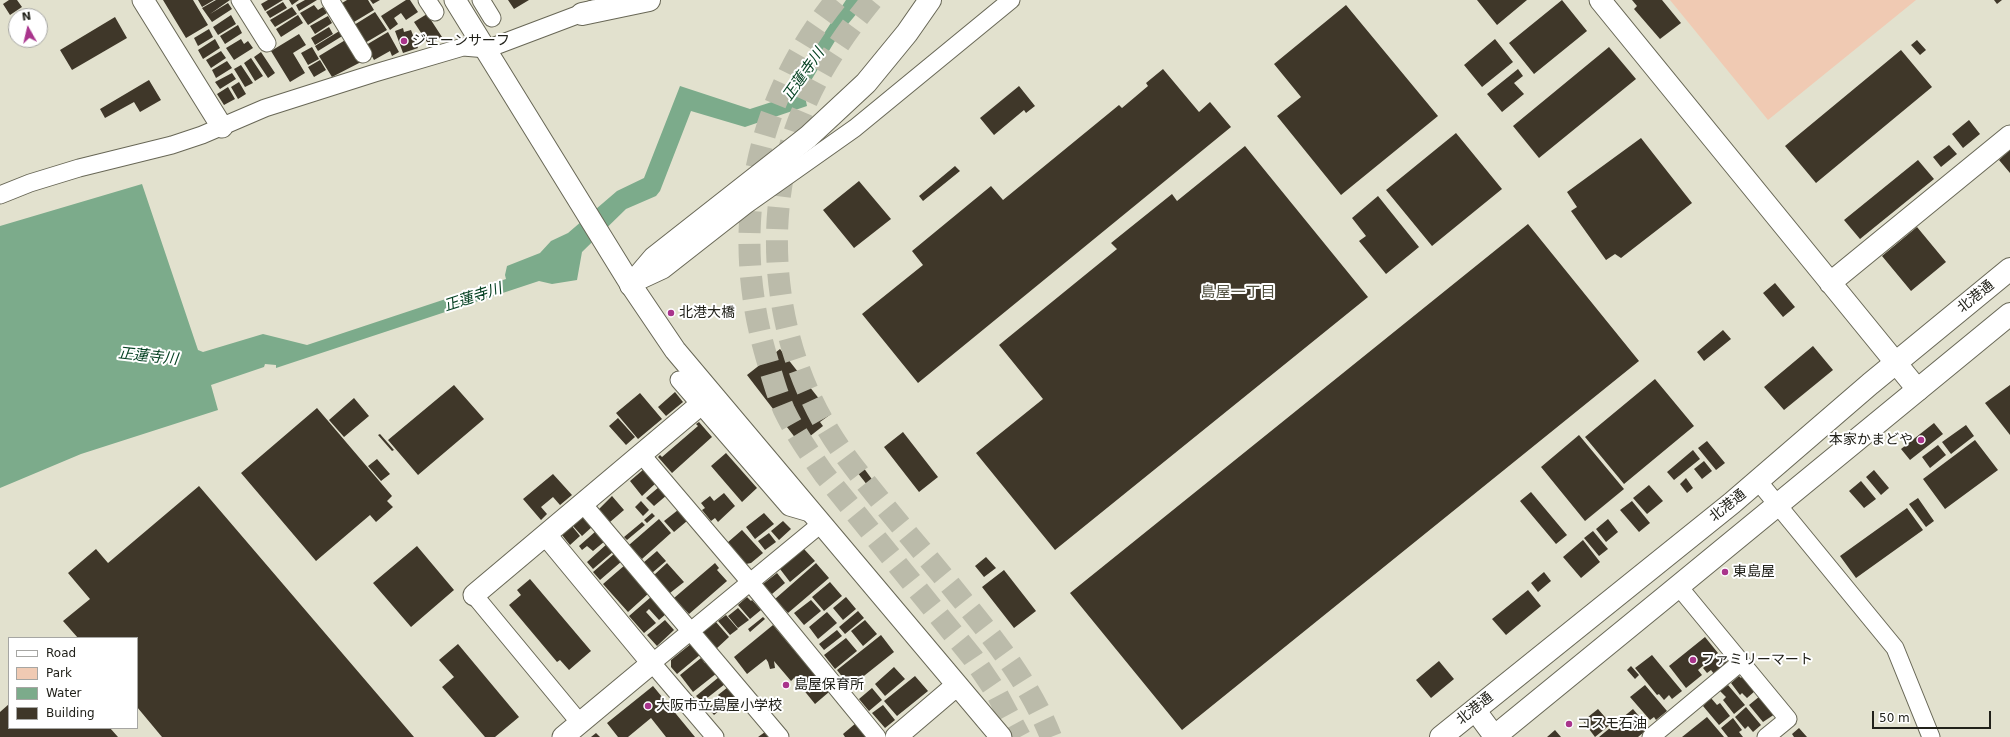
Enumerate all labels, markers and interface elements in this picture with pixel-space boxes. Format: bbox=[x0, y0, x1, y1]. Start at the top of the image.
north arrow bbox=[8, 8, 48, 48]
text: N bbox=[21, 10, 32, 24]
place label: ジェーンサーフ bbox=[412, 33, 510, 49]
marker: ジェーンサーフ bbox=[399, 36, 409, 46]
water label: 正蓮寺川 bbox=[779, 45, 829, 105]
street label: 北港通 bbox=[1954, 277, 1998, 317]
water label: 正蓮寺川 bbox=[442, 280, 504, 316]
district label: 島屋一丁目 bbox=[1201, 284, 1275, 302]
place label: 北港大橋 bbox=[679, 305, 735, 321]
marker: 北港大橋 bbox=[666, 308, 676, 318]
water label: 正蓮寺川 bbox=[117, 345, 179, 369]
place label: 本家かまどや bbox=[1829, 432, 1913, 448]
marker: 本家かまどや bbox=[1916, 435, 1926, 445]
street label: 北港通 bbox=[1706, 486, 1750, 526]
place label: 東島屋 bbox=[1733, 564, 1775, 580]
marker: 東島屋 bbox=[1720, 567, 1730, 577]
legend bbox=[8, 637, 138, 729]
text: Road bbox=[46, 646, 76, 660]
place label: ファミリーマート bbox=[1701, 652, 1813, 668]
marker: ファミリーマート bbox=[1688, 655, 1698, 665]
text: Park bbox=[46, 666, 72, 680]
place label: 島屋保育所 bbox=[794, 677, 864, 693]
marker: 島屋保育所 bbox=[781, 680, 791, 690]
text: Water bbox=[46, 686, 81, 700]
street label: 北港通 bbox=[1453, 689, 1497, 729]
place label: 大阪市立島屋小学校 bbox=[656, 698, 782, 714]
marker: 大阪市立島屋小学校 bbox=[643, 701, 653, 711]
scale bar bbox=[1874, 703, 1993, 729]
text: Building bbox=[46, 706, 95, 720]
text: 50 m bbox=[1879, 711, 1910, 725]
place label: コスモ石油 bbox=[1577, 716, 1647, 732]
marker: コスモ石油 bbox=[1564, 719, 1574, 729]

